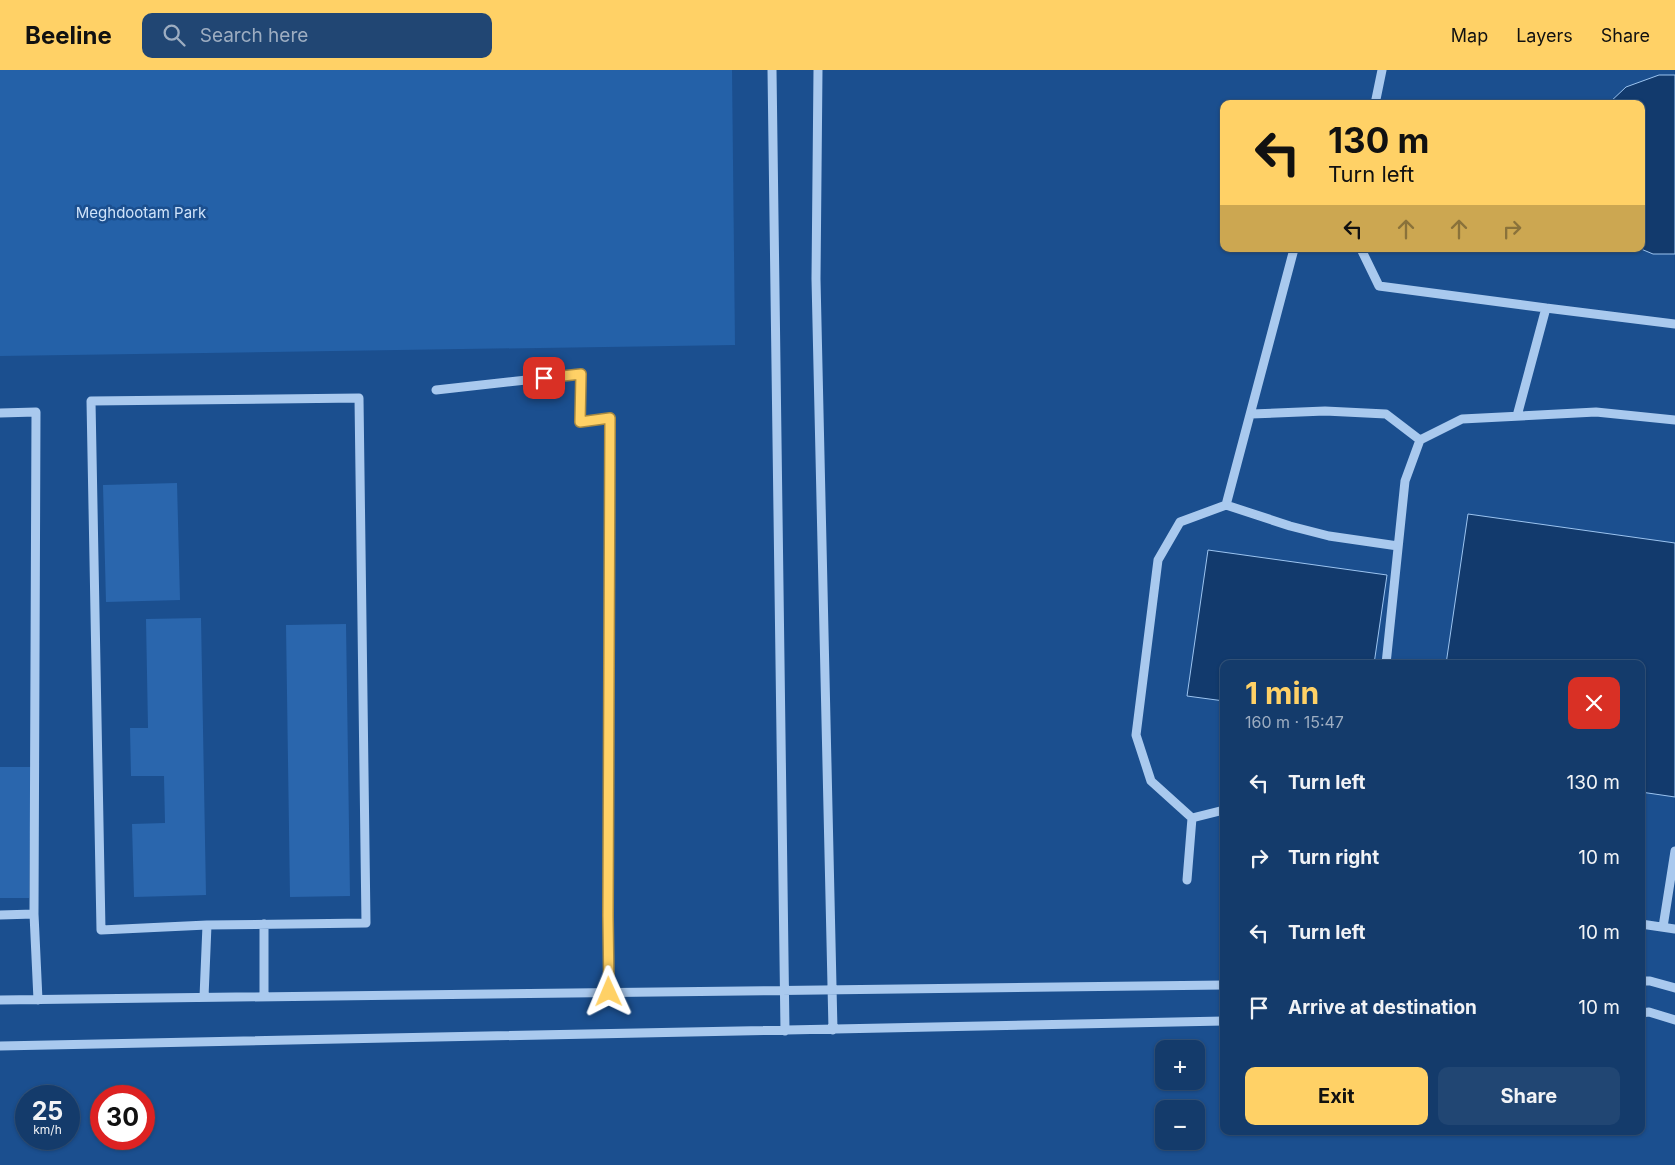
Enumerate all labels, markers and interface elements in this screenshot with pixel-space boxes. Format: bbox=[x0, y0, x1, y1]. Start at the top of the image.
search box bbox=[142, 13, 492, 58]
text: Beeline bbox=[25, 21, 112, 50]
icon: search bbox=[160, 21, 188, 49]
text: Search here bbox=[200, 24, 308, 47]
text: Map bbox=[1451, 25, 1488, 46]
text: Layers bbox=[1516, 25, 1573, 46]
text: Share bbox=[1601, 25, 1650, 46]
text: 130 m bbox=[1328, 119, 1430, 161]
icon: left bbox=[1245, 120, 1310, 185]
text: Turn left bbox=[1328, 161, 1414, 187]
park label: Meghdootam Park bbox=[76, 203, 207, 222]
icon: left bbox=[1339, 215, 1367, 243]
icon: ahead bbox=[1392, 215, 1420, 243]
icon: ahead bbox=[1445, 215, 1473, 243]
icon: right bbox=[1498, 215, 1526, 243]
pin bbox=[523, 357, 565, 399]
icon: arrive bbox=[530, 364, 558, 392]
text: 1 min bbox=[1245, 675, 1319, 711]
button: close bbox=[1568, 677, 1620, 729]
text: 160 m · 15:47 bbox=[1245, 712, 1344, 732]
icon: left bbox=[1245, 769, 1273, 797]
text: Turn left bbox=[1288, 771, 1366, 794]
text: 130 m bbox=[1567, 771, 1620, 794]
icon: right bbox=[1245, 844, 1273, 872]
text: Turn right bbox=[1288, 846, 1379, 869]
text: 10 m bbox=[1578, 846, 1620, 869]
icon: left bbox=[1245, 919, 1273, 947]
text: Turn left bbox=[1288, 921, 1366, 944]
text: 10 m bbox=[1578, 921, 1620, 944]
position arrow bbox=[582, 965, 634, 1017]
icon: arrive bbox=[1245, 994, 1273, 1022]
text: Arrive at destination bbox=[1288, 996, 1477, 1019]
text: 10 m bbox=[1578, 996, 1620, 1019]
map controls bbox=[1155, 1040, 1205, 1150]
button: + bbox=[1155, 1040, 1205, 1090]
button: Exit bbox=[1245, 1067, 1428, 1125]
button: Share bbox=[1438, 1067, 1620, 1125]
speed limit sign: 30 bbox=[90, 1085, 155, 1150]
text: 25 bbox=[32, 1096, 63, 1126]
button: − bbox=[1155, 1100, 1205, 1150]
text: km/h bbox=[33, 1122, 62, 1137]

